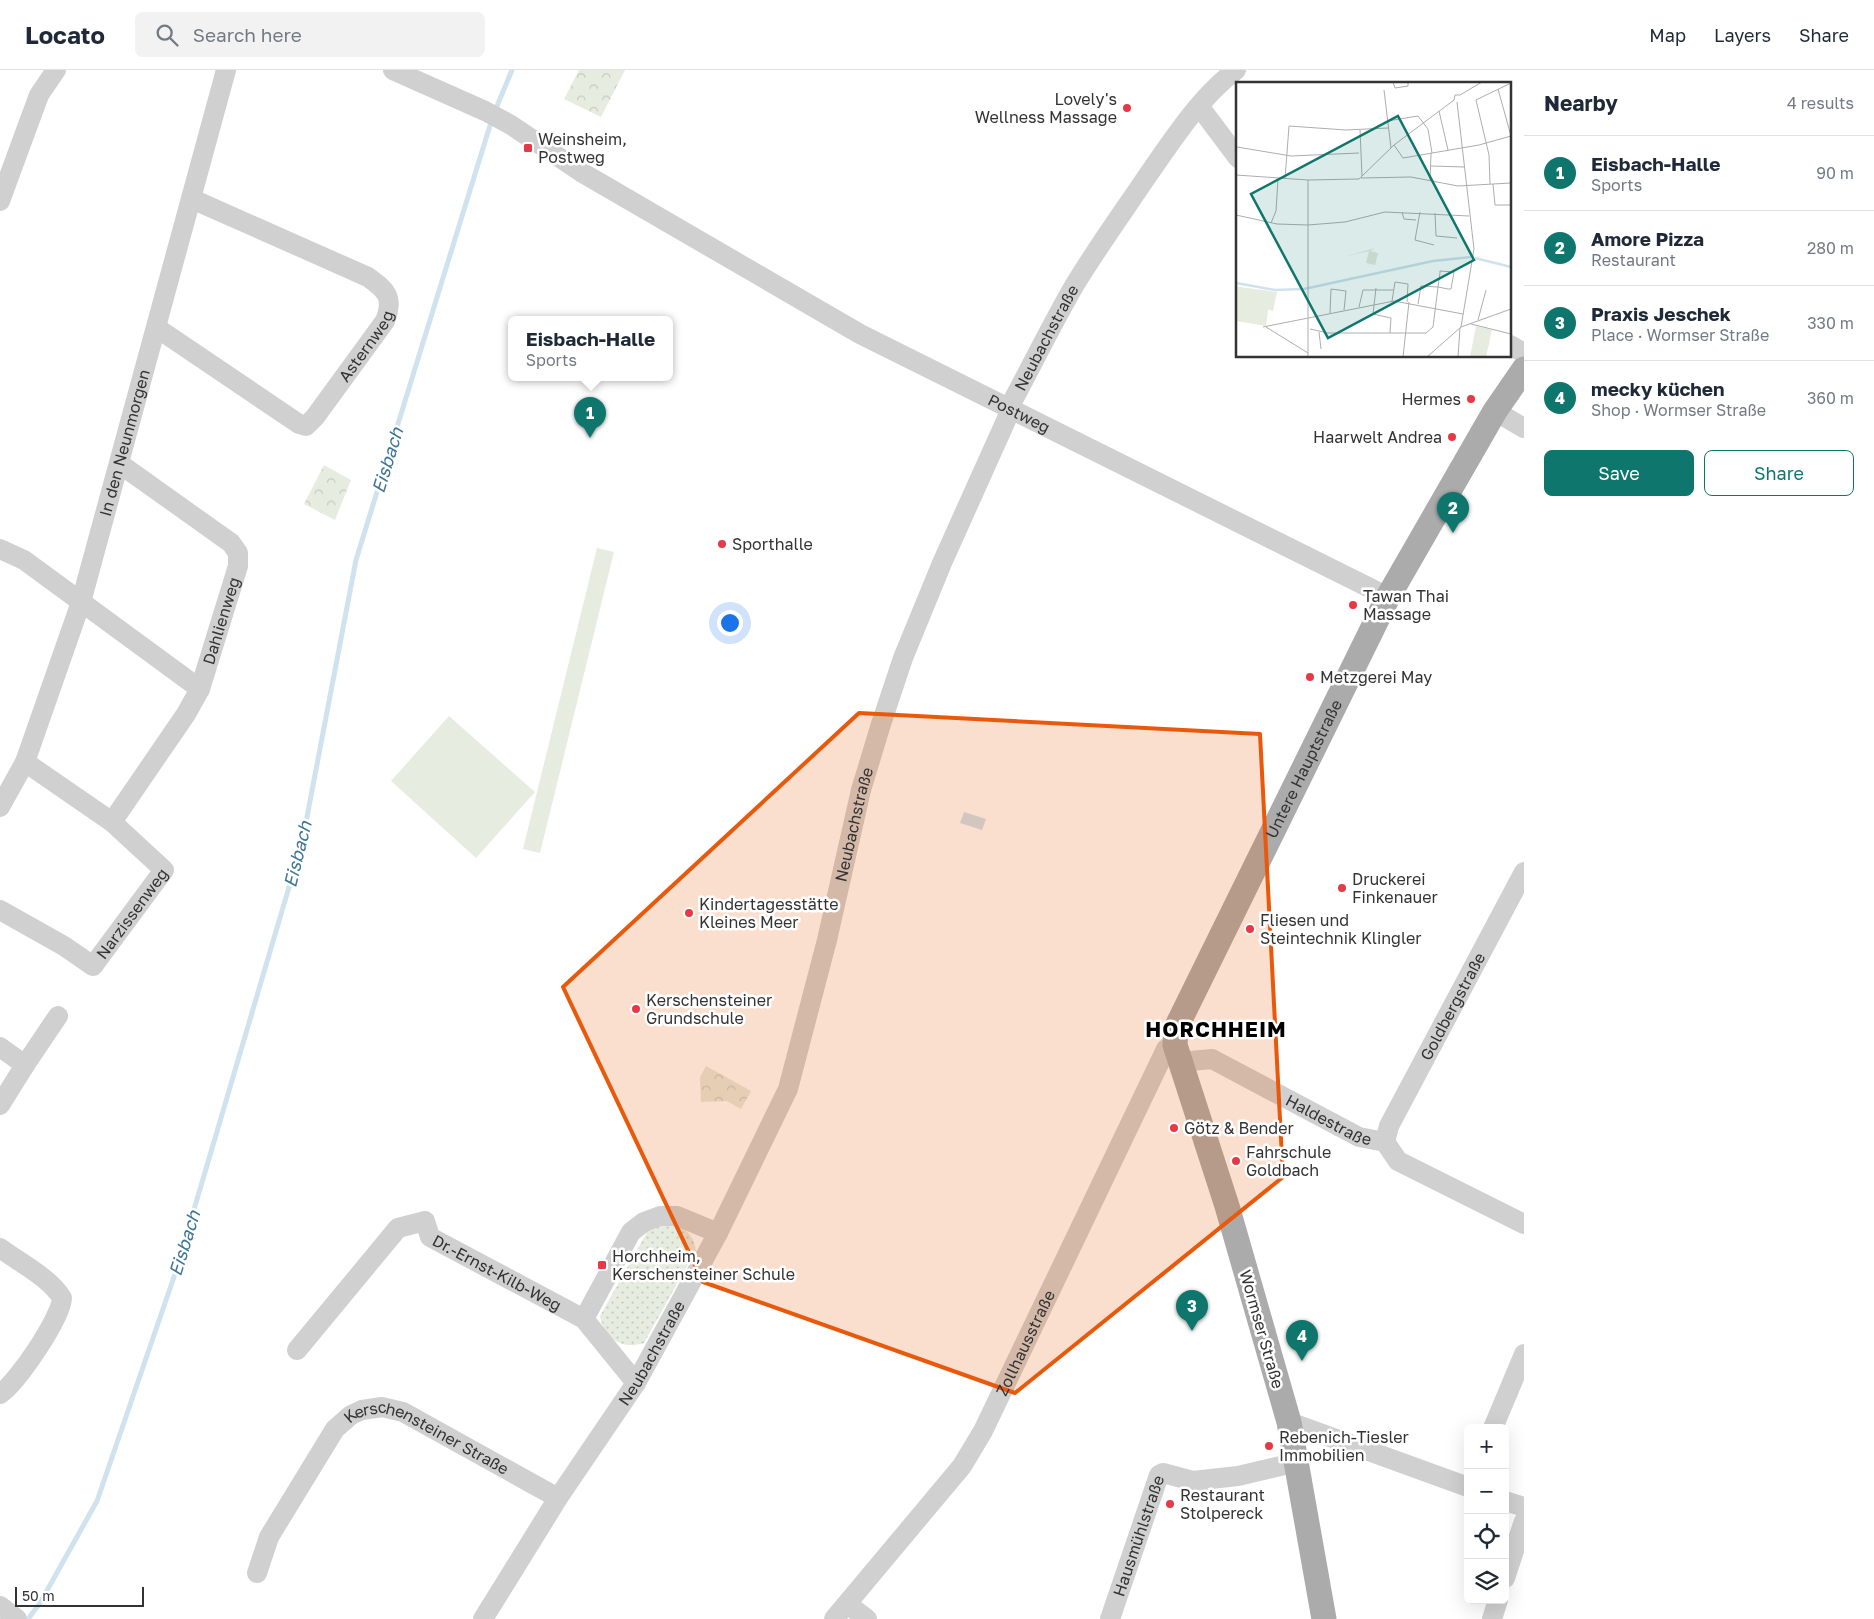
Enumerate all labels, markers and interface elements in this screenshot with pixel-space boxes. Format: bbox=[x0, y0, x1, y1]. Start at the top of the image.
search box bbox=[135, 12, 485, 57]
text: Locato bbox=[25, 20, 105, 49]
icon: search bbox=[153, 21, 181, 49]
text: Search here bbox=[193, 23, 302, 46]
text: Map bbox=[1649, 24, 1686, 46]
text: Layers bbox=[1714, 24, 1771, 46]
text: Share bbox=[1799, 24, 1849, 46]
inset map bbox=[1236, 82, 1512, 358]
place label: Lovely's Wellness Massage bbox=[975, 89, 1117, 127]
text: Nearby bbox=[1544, 90, 1618, 116]
text: 4 results bbox=[1787, 93, 1854, 113]
marker: Lovely's Wellness Massage bbox=[1121, 102, 1133, 114]
place label: Weinsheim, Postweg bbox=[538, 129, 627, 167]
marker: Weinsheim, Postweg bbox=[522, 142, 534, 154]
text: Eisbach-Halle bbox=[1591, 152, 1720, 175]
text: 1 bbox=[1556, 163, 1564, 183]
text: 90 m bbox=[1816, 163, 1854, 183]
text: Sports bbox=[1591, 175, 1642, 195]
text: Amore Pizza bbox=[1591, 227, 1704, 250]
text: 2 bbox=[1555, 238, 1565, 258]
text: 280 m bbox=[1807, 238, 1854, 258]
text: Restaurant bbox=[1591, 250, 1676, 270]
street label: Neubachstraße bbox=[1010, 281, 1083, 394]
text: Praxis Jeschek bbox=[1591, 302, 1731, 325]
street label: Asternweg bbox=[334, 308, 398, 386]
text: 3 bbox=[1555, 313, 1565, 333]
text: 330 m bbox=[1807, 313, 1854, 333]
popup bbox=[508, 316, 673, 381]
text: Place · Wormser Straße bbox=[1591, 325, 1769, 345]
text: Eisbach-Halle bbox=[526, 327, 655, 350]
text: Sports bbox=[526, 350, 577, 370]
street label: In den Neunmorgen bbox=[95, 367, 154, 519]
text: mecky küchen bbox=[1591, 377, 1725, 400]
text: 4 bbox=[1555, 388, 1565, 408]
text: 360 m bbox=[1807, 388, 1854, 408]
street label: Postweg bbox=[985, 389, 1054, 437]
place label: Hermes bbox=[1401, 389, 1461, 409]
marker: Hermes bbox=[1465, 393, 1477, 405]
pin: 1 bbox=[574, 397, 606, 438]
text: Shop · Wormser Straße bbox=[1591, 400, 1766, 420]
water label: Eisbach bbox=[367, 424, 408, 495]
place label: Haarwelt Andrea bbox=[1313, 427, 1442, 447]
marker: Haarwelt Andrea bbox=[1446, 431, 1458, 443]
button: Save bbox=[1544, 450, 1694, 496]
button: Share bbox=[1704, 450, 1854, 496]
pin: 2 bbox=[1437, 492, 1469, 533]
place label: Sporthalle bbox=[732, 534, 813, 554]
marker: Sporthalle bbox=[716, 538, 728, 550]
street label: Dahlienweg bbox=[198, 575, 244, 667]
place label: Tawan Thai Massage bbox=[1363, 586, 1449, 624]
marker: Tawan Thai Massage bbox=[1347, 599, 1359, 611]
your location bbox=[717, 610, 743, 636]
place label: Metzgerei May bbox=[1320, 667, 1432, 687]
marker: Metzgerei May bbox=[1304, 671, 1316, 683]
street label: Untere Hauptstraße bbox=[1261, 696, 1346, 841]
street label: Neubachstraße bbox=[831, 765, 877, 884]
water label: Eisbach bbox=[278, 818, 316, 889]
street label: Narzissenweg bbox=[92, 864, 172, 963]
place label: Druckerei Finkenauer bbox=[1352, 869, 1438, 907]
marker: Druckerei Finkenauer bbox=[1336, 882, 1348, 894]
place label: Kindertagesstätte Kleines Meer bbox=[699, 894, 839, 932]
marker: Kindertagesstätte Kleines Meer bbox=[683, 907, 695, 919]
place label: Fliesen und Steintechnik Klingler bbox=[1260, 910, 1421, 948]
marker: Fliesen und Steintechnik Klingler bbox=[1244, 923, 1256, 935]
street label: Goldbergstraße bbox=[1416, 949, 1489, 1064]
place label: Kerschensteiner Grundschule bbox=[646, 990, 772, 1028]
marker: Kerschensteiner Grundschule bbox=[630, 1003, 642, 1015]
district label: HORCHHEIM bbox=[1145, 1016, 1287, 1042]
street label: Haldestraße bbox=[1282, 1090, 1373, 1149]
place label: Götz & Bender bbox=[1184, 1118, 1294, 1138]
marker: Götz & Bender bbox=[1168, 1122, 1180, 1134]
place label: Fahrschule Goldbach bbox=[1246, 1142, 1331, 1180]
marker: Fahrschule Goldbach bbox=[1230, 1155, 1242, 1167]
water label: Eisbach bbox=[164, 1207, 205, 1278]
street label: Dr.-Ernst-Kilb-Weg bbox=[429, 1230, 565, 1315]
place label: Horchheim, Kerschensteiner Schule bbox=[612, 1246, 795, 1284]
marker: Horchheim, Kerschensteiner Schule bbox=[596, 1259, 608, 1271]
street label: Wormser Straße bbox=[1235, 1267, 1289, 1391]
street label: Zollhausstraße bbox=[991, 1287, 1059, 1399]
pin: 3 bbox=[1176, 1290, 1208, 1331]
street label: Neubachstraße bbox=[614, 1297, 689, 1409]
pin: 4 bbox=[1286, 1320, 1318, 1361]
street label: Kerschensteiner Straße bbox=[339, 1396, 512, 1479]
map controls bbox=[1464, 1424, 1509, 1604]
button: + bbox=[1464, 1424, 1509, 1469]
place label: Rebenich-Tiesler Immobilien bbox=[1279, 1427, 1409, 1465]
marker: Rebenich-Tiesler Immobilien bbox=[1263, 1440, 1275, 1452]
button: − bbox=[1464, 1469, 1509, 1514]
street label: Hausmühlstraße bbox=[1108, 1472, 1168, 1599]
place label: Restaurant Stolpereck bbox=[1180, 1485, 1265, 1523]
marker: Restaurant Stolpereck bbox=[1164, 1498, 1176, 1510]
button: locate bbox=[1464, 1514, 1509, 1559]
button: layers bbox=[1464, 1559, 1509, 1604]
scale bar bbox=[15, 1584, 144, 1607]
text: 50 m bbox=[22, 1587, 55, 1604]

